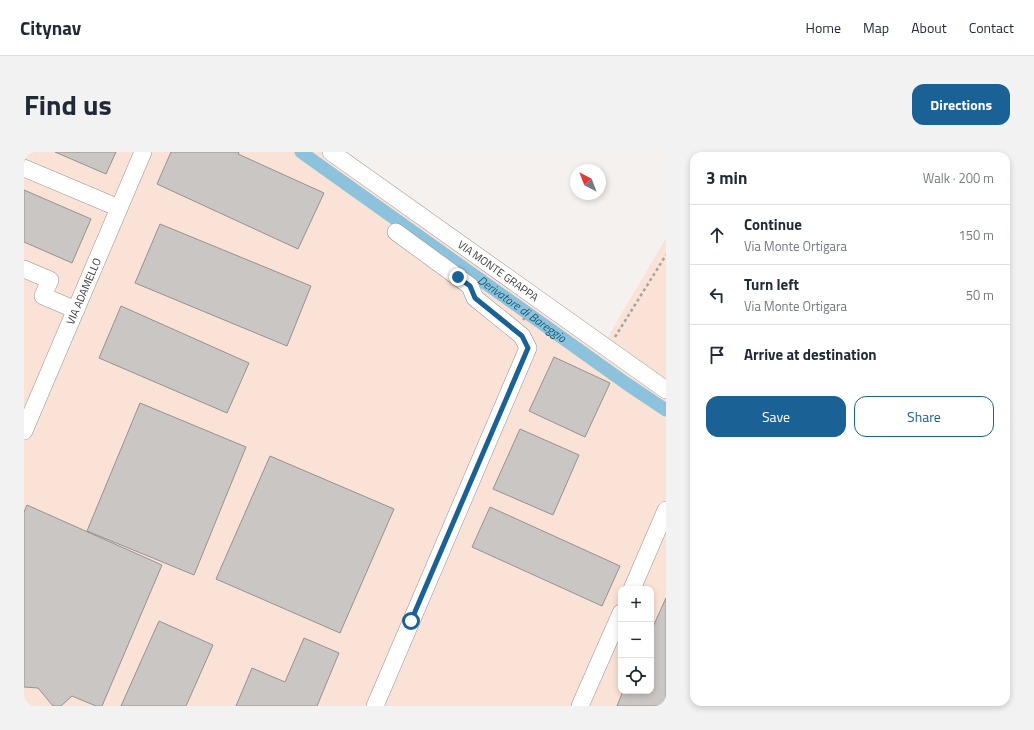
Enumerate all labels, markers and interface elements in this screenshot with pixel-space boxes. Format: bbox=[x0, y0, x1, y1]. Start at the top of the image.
text: Citynav bbox=[20, 13, 81, 42]
text: Home bbox=[806, 17, 841, 38]
text: Map bbox=[863, 17, 889, 38]
text: About bbox=[911, 17, 947, 38]
text: Contact bbox=[969, 17, 1014, 38]
text: Find us bbox=[24, 83, 112, 126]
button: Directions bbox=[912, 84, 1010, 125]
north arrow bbox=[570, 164, 606, 200]
text: 3 min bbox=[706, 165, 747, 191]
text: Walk · 200 m bbox=[923, 168, 994, 188]
text: Continue bbox=[744, 213, 802, 236]
icon: ahead bbox=[706, 224, 728, 246]
text: 150 m bbox=[958, 225, 994, 245]
street label: VIA MONTE GRAPPA bbox=[454, 236, 542, 305]
text: Via Monte Ortigara bbox=[744, 236, 847, 256]
street label: VIA ADAMELLO bbox=[62, 255, 105, 327]
route end bbox=[449, 268, 467, 286]
water label: Derivatore di Bareggio bbox=[474, 271, 571, 348]
text: Turn left bbox=[744, 273, 799, 296]
icon: left bbox=[706, 284, 728, 306]
text: 50 m bbox=[966, 285, 994, 305]
text: Via Monte Ortigara bbox=[744, 296, 847, 316]
text: Arrive at destination bbox=[744, 343, 877, 366]
icon: arrive bbox=[706, 344, 728, 366]
button: Save bbox=[706, 396, 846, 437]
button: Share bbox=[854, 396, 994, 437]
map controls bbox=[618, 586, 654, 694]
button: + bbox=[618, 586, 654, 622]
route start bbox=[402, 612, 420, 630]
button: − bbox=[618, 622, 654, 658]
button: locate bbox=[618, 658, 654, 694]

